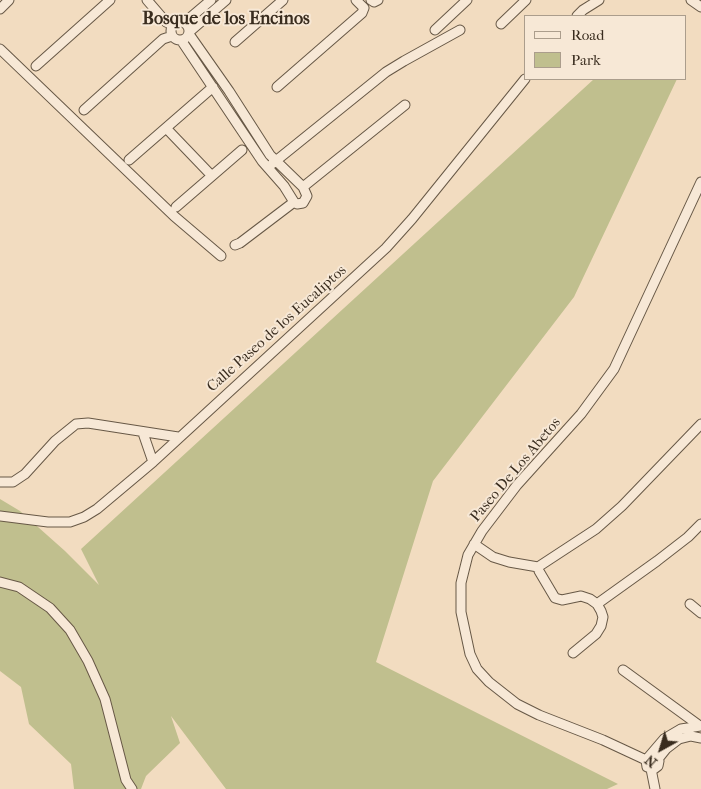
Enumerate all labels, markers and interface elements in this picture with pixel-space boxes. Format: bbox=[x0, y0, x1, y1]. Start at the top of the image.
district label: Bosque de los Encinos bbox=[142, 9, 310, 31]
legend bbox=[524, 15, 686, 80]
text: Road bbox=[571, 26, 604, 44]
text: Park bbox=[571, 51, 601, 69]
street label: Calle Paseo de los Eucaliptos bbox=[204, 262, 350, 396]
street label: Paseo De Los Abetos bbox=[467, 414, 565, 526]
north arrow bbox=[636, 724, 686, 774]
text: N bbox=[642, 751, 661, 771]

